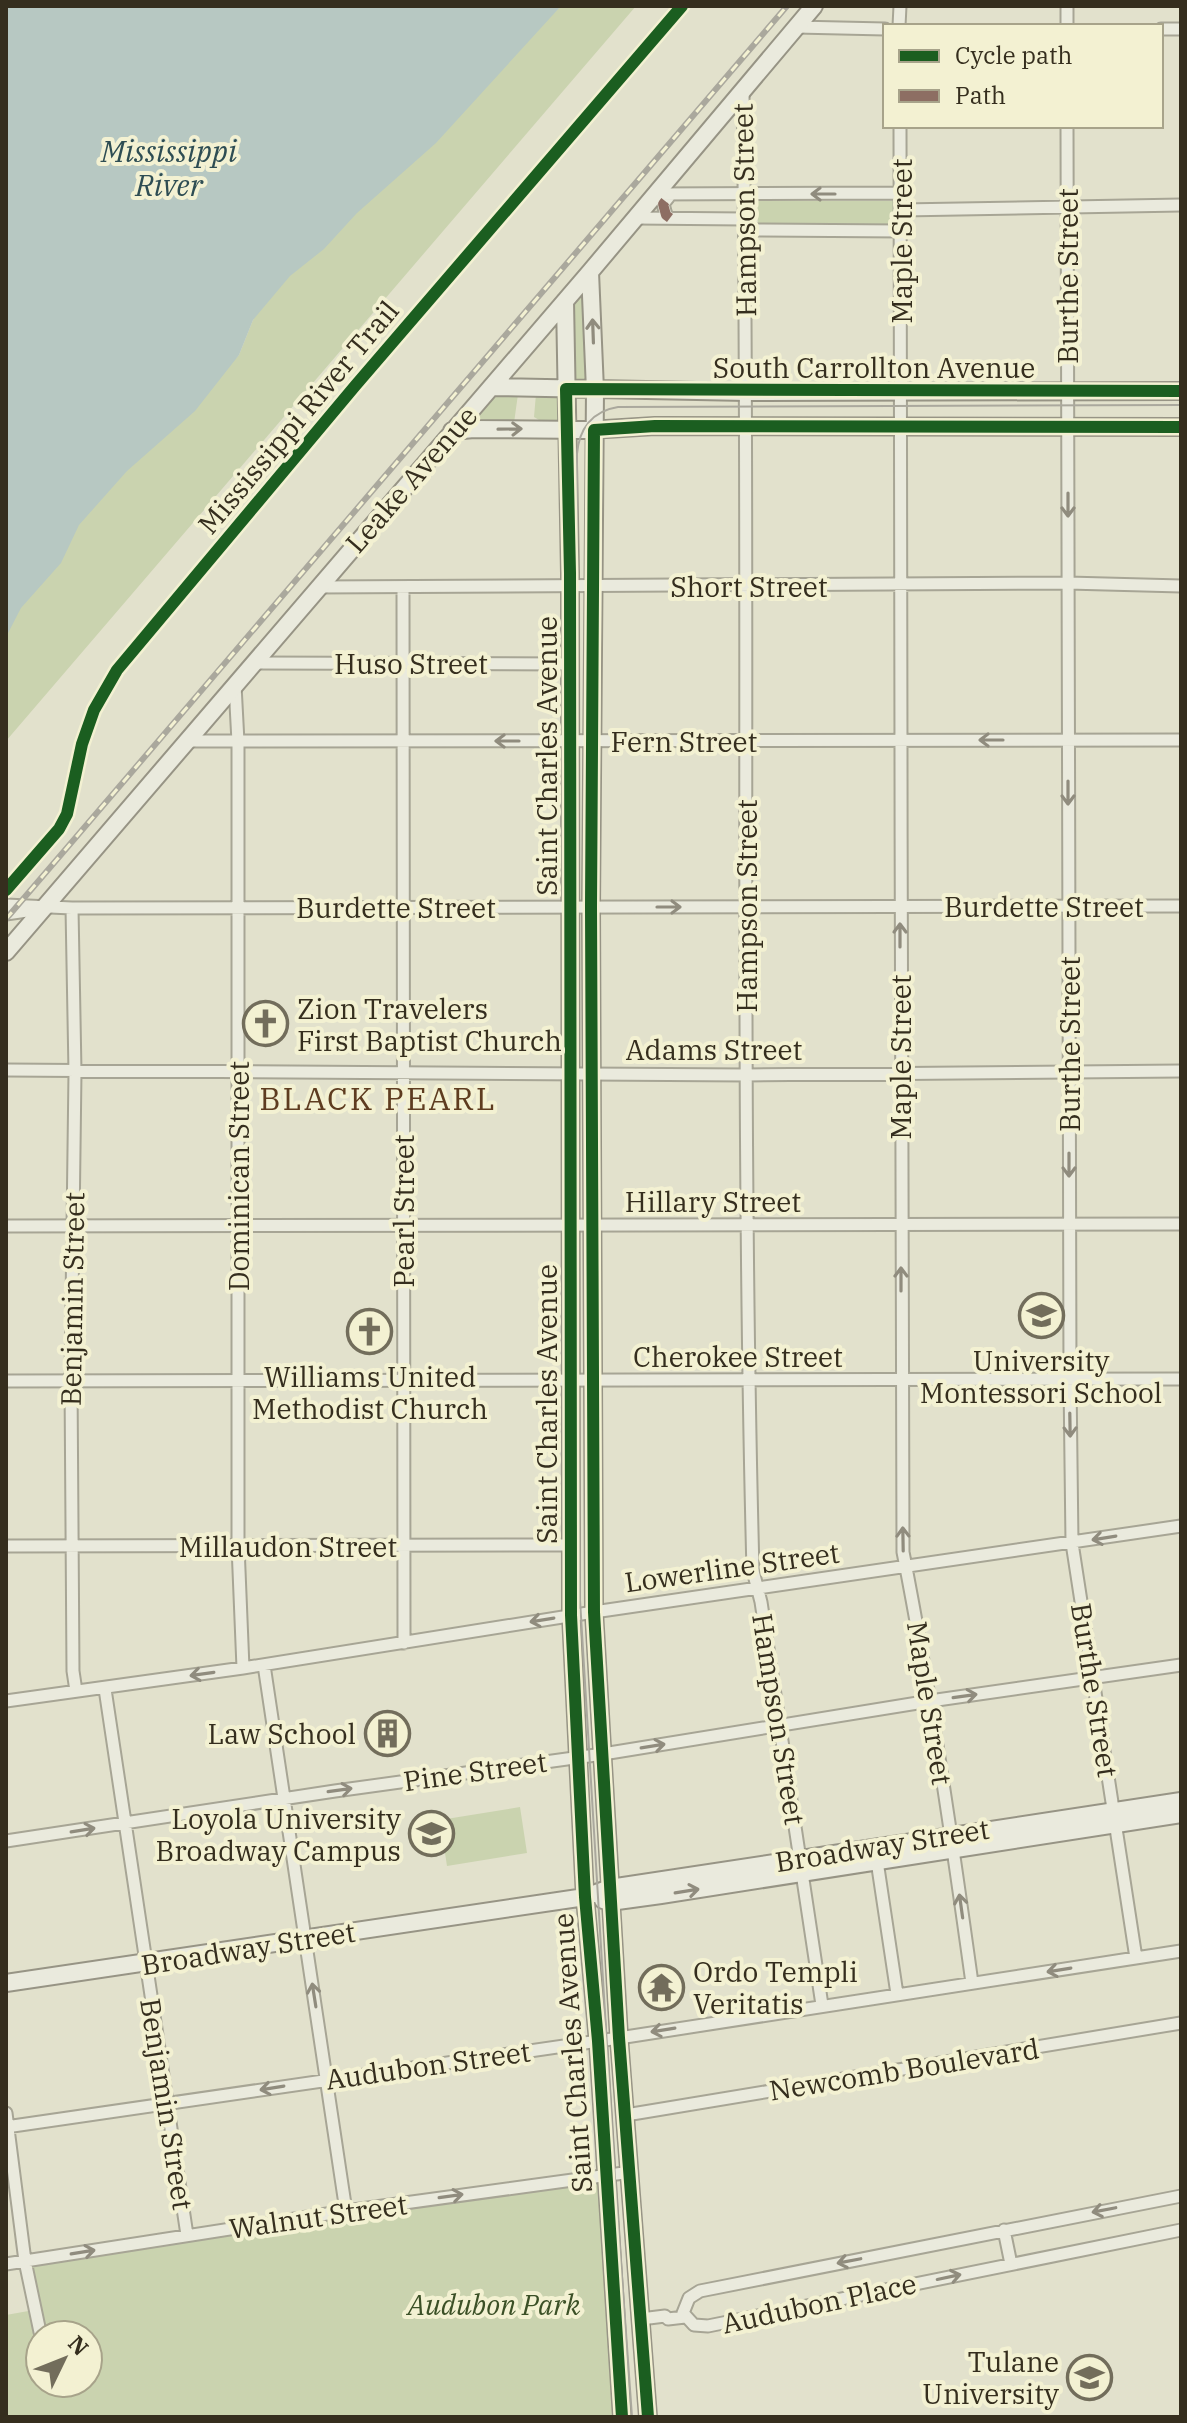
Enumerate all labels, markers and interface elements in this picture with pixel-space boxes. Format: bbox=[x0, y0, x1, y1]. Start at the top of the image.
legend bbox=[883, 24, 1163, 128]
text: Cycle path bbox=[955, 39, 1072, 71]
text: Path bbox=[955, 79, 1006, 111]
street label: Hampson Street bbox=[724, 103, 764, 317]
water label: Mississippi River bbox=[100, 131, 237, 204]
street label: Maple Street bbox=[883, 158, 920, 324]
one-way arrow bbox=[810, 186, 837, 202]
street label: Burthe Street bbox=[1049, 188, 1086, 364]
street label: Mississippi River Trail bbox=[189, 293, 407, 541]
one-way arrow bbox=[585, 318, 600, 345]
street label: South Carrollton Avenue bbox=[713, 349, 1035, 386]
street label: Leake Avenue bbox=[337, 398, 485, 560]
one-way arrow bbox=[496, 421, 523, 437]
one-way arrow bbox=[1060, 491, 1075, 518]
street label: Short Street bbox=[670, 568, 828, 605]
street label: Saint Charles Avenue bbox=[528, 616, 565, 896]
street label: Huso Street bbox=[334, 645, 488, 682]
street label: Fern Street bbox=[611, 723, 758, 760]
one-way arrow bbox=[978, 732, 1005, 748]
one-way arrow bbox=[494, 733, 521, 749]
one-way arrow bbox=[1060, 779, 1076, 806]
street label: Hampson Street bbox=[728, 799, 765, 1013]
street label: Burdette Street bbox=[944, 888, 1144, 925]
street label: Burdette Street bbox=[296, 889, 496, 926]
one-way arrow bbox=[655, 899, 682, 915]
one-way arrow bbox=[892, 922, 908, 949]
street label: Burthe Street bbox=[1051, 956, 1088, 1132]
street label: Maple Street bbox=[882, 974, 919, 1140]
place label: Zion Travelers First Baptist Church bbox=[297, 990, 562, 1059]
church icon: Zion Travelers First Baptist Church bbox=[242, 1000, 290, 1048]
street label: Adams Street bbox=[626, 1031, 803, 1068]
street label: Dominican Street bbox=[220, 1061, 257, 1291]
district label: BLACK PEARL bbox=[259, 1077, 497, 1119]
street label: Pearl Street bbox=[385, 1134, 422, 1288]
one-way arrow bbox=[1061, 1151, 1077, 1178]
street label: Hillary Street bbox=[625, 1183, 801, 1220]
street label: Benjamin Street bbox=[52, 1192, 92, 1406]
street label: Saint Charles Avenue bbox=[528, 1264, 565, 1544]
one-way arrow bbox=[893, 1266, 909, 1293]
school or university icon: University Montessori School bbox=[1017, 1292, 1065, 1340]
church icon: Williams United Methodist Church bbox=[346, 1307, 394, 1355]
street label: Cherokee Street bbox=[633, 1338, 843, 1375]
place label: University Montessori School bbox=[920, 1342, 1162, 1411]
place label: Williams United Methodist Church bbox=[252, 1358, 488, 1427]
one-way arrow bbox=[1063, 1411, 1078, 1438]
one-way arrow bbox=[895, 1526, 910, 1553]
street label: Millaudon Street bbox=[179, 1528, 397, 1565]
one-way arrow bbox=[1092, 1531, 1117, 1546]
street label: Lowerline Street bbox=[622, 1534, 842, 1600]
street label: Burthe Street bbox=[1063, 1600, 1127, 1780]
street label: Hampson Street bbox=[744, 1611, 814, 1828]
one-way arrow bbox=[530, 1614, 555, 1629]
street label: Maple Street bbox=[899, 1618, 961, 1788]
one-way arrow bbox=[190, 1667, 215, 1682]
one-way arrow bbox=[952, 1688, 977, 1703]
building icon: Law School bbox=[363, 1709, 411, 1757]
place label: Law School bbox=[207, 1715, 356, 1752]
one-way arrow bbox=[640, 1738, 665, 1753]
street label: Pine Street bbox=[401, 1743, 549, 1799]
one-way arrow bbox=[327, 1782, 352, 1797]
place label: Loyola University Broadway Campus bbox=[155, 1800, 401, 1869]
school or university icon: Loyola University Broadway Campus bbox=[408, 1810, 456, 1858]
street label: Broadway Street bbox=[772, 1810, 992, 1880]
one-way arrow bbox=[70, 1822, 95, 1837]
one-way arrow bbox=[674, 1883, 699, 1898]
one-way arrow bbox=[953, 1894, 968, 1919]
street label: Saint Charles Avenue bbox=[544, 1912, 600, 2194]
street label: Broadway Street bbox=[138, 1913, 358, 1983]
place label: Ordo Templi Veritatis bbox=[693, 1953, 858, 2022]
temple icon: Ordo Templi Veritatis bbox=[638, 1963, 686, 2011]
one-way arrow bbox=[1047, 1963, 1072, 1978]
one-way arrow bbox=[306, 1983, 321, 2009]
street label: Benjamin Street bbox=[132, 1995, 202, 2213]
one-way arrow bbox=[651, 2024, 677, 2039]
street label: Newcomb Boulevard bbox=[766, 2029, 1042, 2109]
street label: Audubon Street bbox=[323, 2032, 533, 2098]
one-way arrow bbox=[260, 2081, 285, 2096]
street label: Walnut Street bbox=[227, 2185, 409, 2247]
one-way arrow bbox=[438, 2188, 463, 2203]
one-way arrow bbox=[1092, 2204, 1118, 2219]
one-way arrow bbox=[70, 2243, 95, 2258]
one-way arrow bbox=[837, 2254, 863, 2269]
street label: Audubon Place bbox=[718, 2264, 920, 2342]
one-way arrow bbox=[935, 2269, 961, 2284]
park label: Audubon Park bbox=[406, 2286, 581, 2323]
north arrow bbox=[24, 2319, 104, 2399]
text: N bbox=[62, 2329, 96, 2361]
place label: Tulane University bbox=[922, 2343, 1059, 2412]
school or university icon: Tulane University bbox=[1066, 2353, 1114, 2401]

